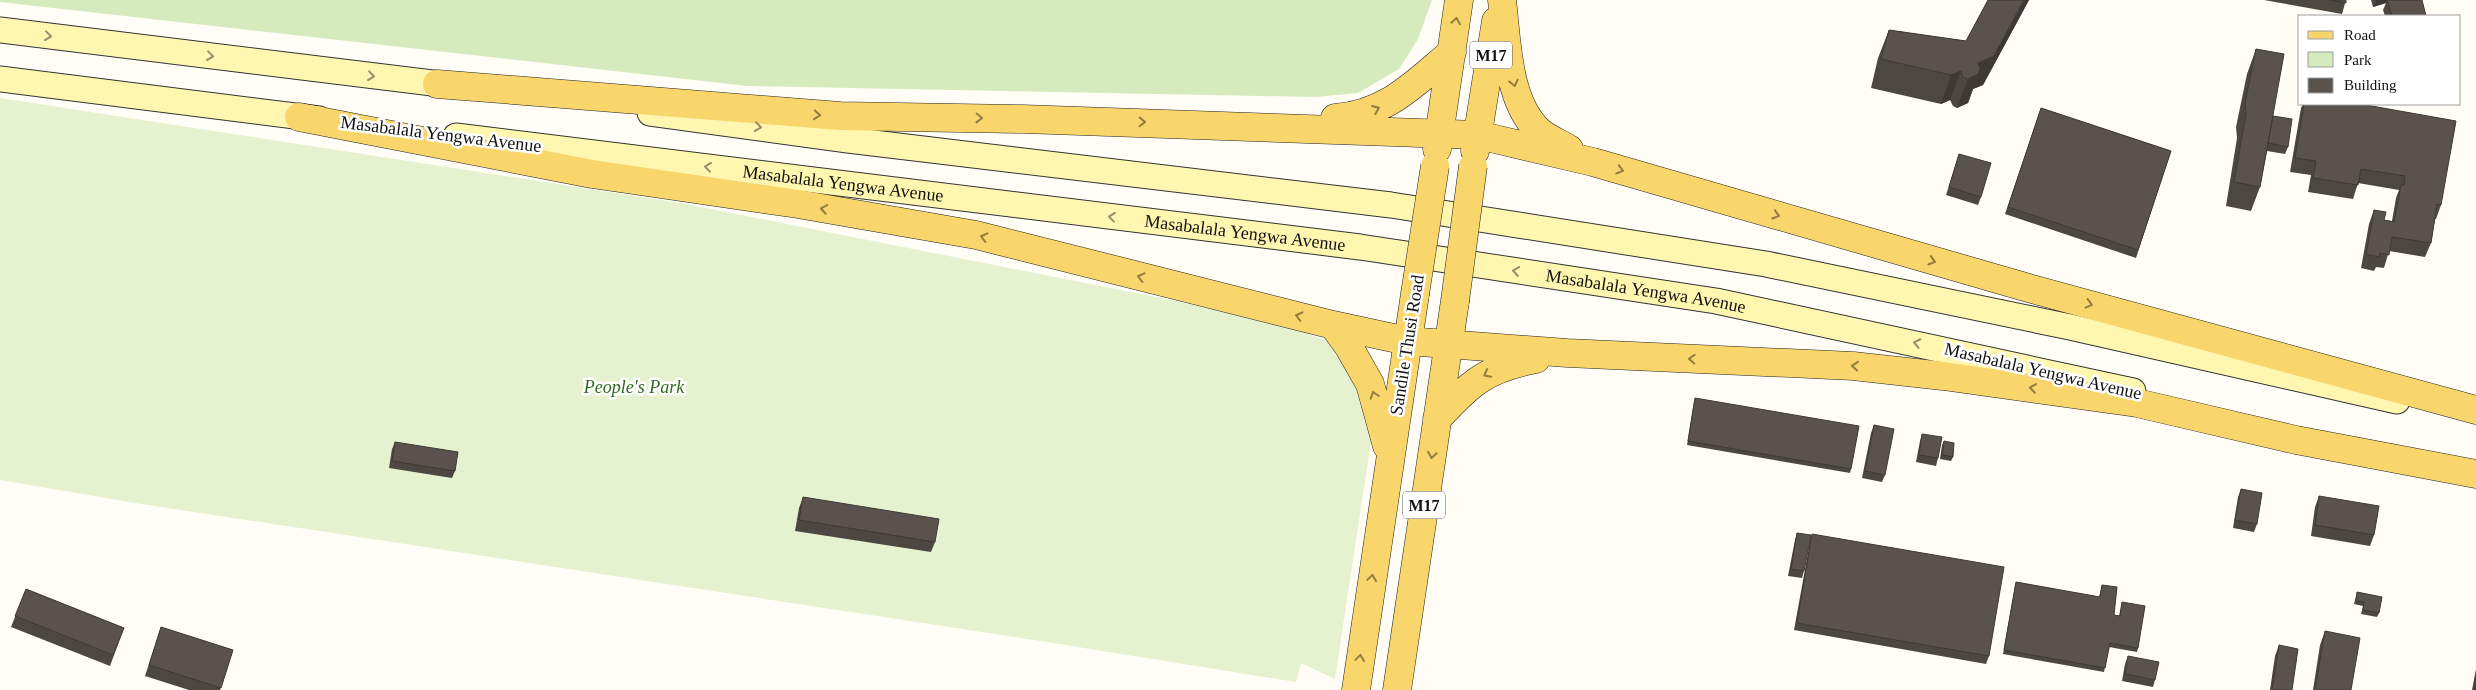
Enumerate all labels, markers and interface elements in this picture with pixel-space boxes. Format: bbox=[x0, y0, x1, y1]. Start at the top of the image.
legend bbox=[2298, 15, 2461, 105]
one-way arrow bbox=[1450, 16, 1461, 24]
text: Road bbox=[2344, 27, 2376, 43]
one-way arrow bbox=[45, 30, 53, 41]
road number: M17 bbox=[1470, 42, 1512, 68]
one-way arrow bbox=[206, 50, 214, 61]
text: Park bbox=[2344, 52, 2372, 68]
one-way arrow bbox=[367, 70, 375, 81]
text: Building bbox=[2344, 77, 2397, 93]
one-way arrow bbox=[1508, 78, 1519, 87]
one-way arrow bbox=[1371, 104, 1380, 115]
one-way arrow bbox=[813, 109, 821, 120]
street label: Masabalala Yengwa Avenue bbox=[339, 112, 543, 156]
one-way arrow bbox=[976, 113, 983, 123]
one-way arrow bbox=[1138, 117, 1146, 128]
one-way arrow bbox=[753, 122, 762, 132]
street label: Masabalala Yengwa Avenue bbox=[741, 161, 945, 206]
one-way arrow bbox=[703, 162, 711, 173]
one-way arrow bbox=[1615, 165, 1624, 175]
one-way arrow bbox=[819, 204, 828, 214]
one-way arrow bbox=[1771, 210, 1780, 220]
street label: Masabalala Yengwa Avenue bbox=[1143, 211, 1347, 255]
one-way arrow bbox=[1108, 212, 1116, 222]
one-way arrow bbox=[979, 232, 988, 243]
one-way arrow bbox=[1928, 255, 1936, 265]
street label: Masabalala Yengwa Avenue bbox=[1544, 265, 1748, 317]
one-way arrow bbox=[1511, 266, 1520, 276]
one-way arrow bbox=[1137, 272, 1146, 283]
street label: Sandile Thusi Road bbox=[1386, 273, 1428, 417]
one-way arrow bbox=[2084, 299, 2092, 309]
one-way arrow bbox=[1295, 311, 1304, 322]
one-way arrow bbox=[1912, 339, 1921, 349]
street label: Masabalala Yengwa Avenue bbox=[1942, 339, 2144, 403]
one-way arrow bbox=[1688, 353, 1696, 364]
one-way arrow bbox=[1850, 361, 1858, 372]
one-way arrow bbox=[1483, 368, 1492, 378]
park label: People's Park bbox=[583, 377, 685, 397]
one-way arrow bbox=[2029, 384, 2037, 394]
one-way arrow bbox=[1369, 392, 1379, 400]
one-way arrow bbox=[1427, 450, 1437, 459]
road number: M17 bbox=[1403, 492, 1445, 518]
one-way arrow bbox=[1367, 574, 1377, 583]
one-way arrow bbox=[1355, 654, 1365, 663]

